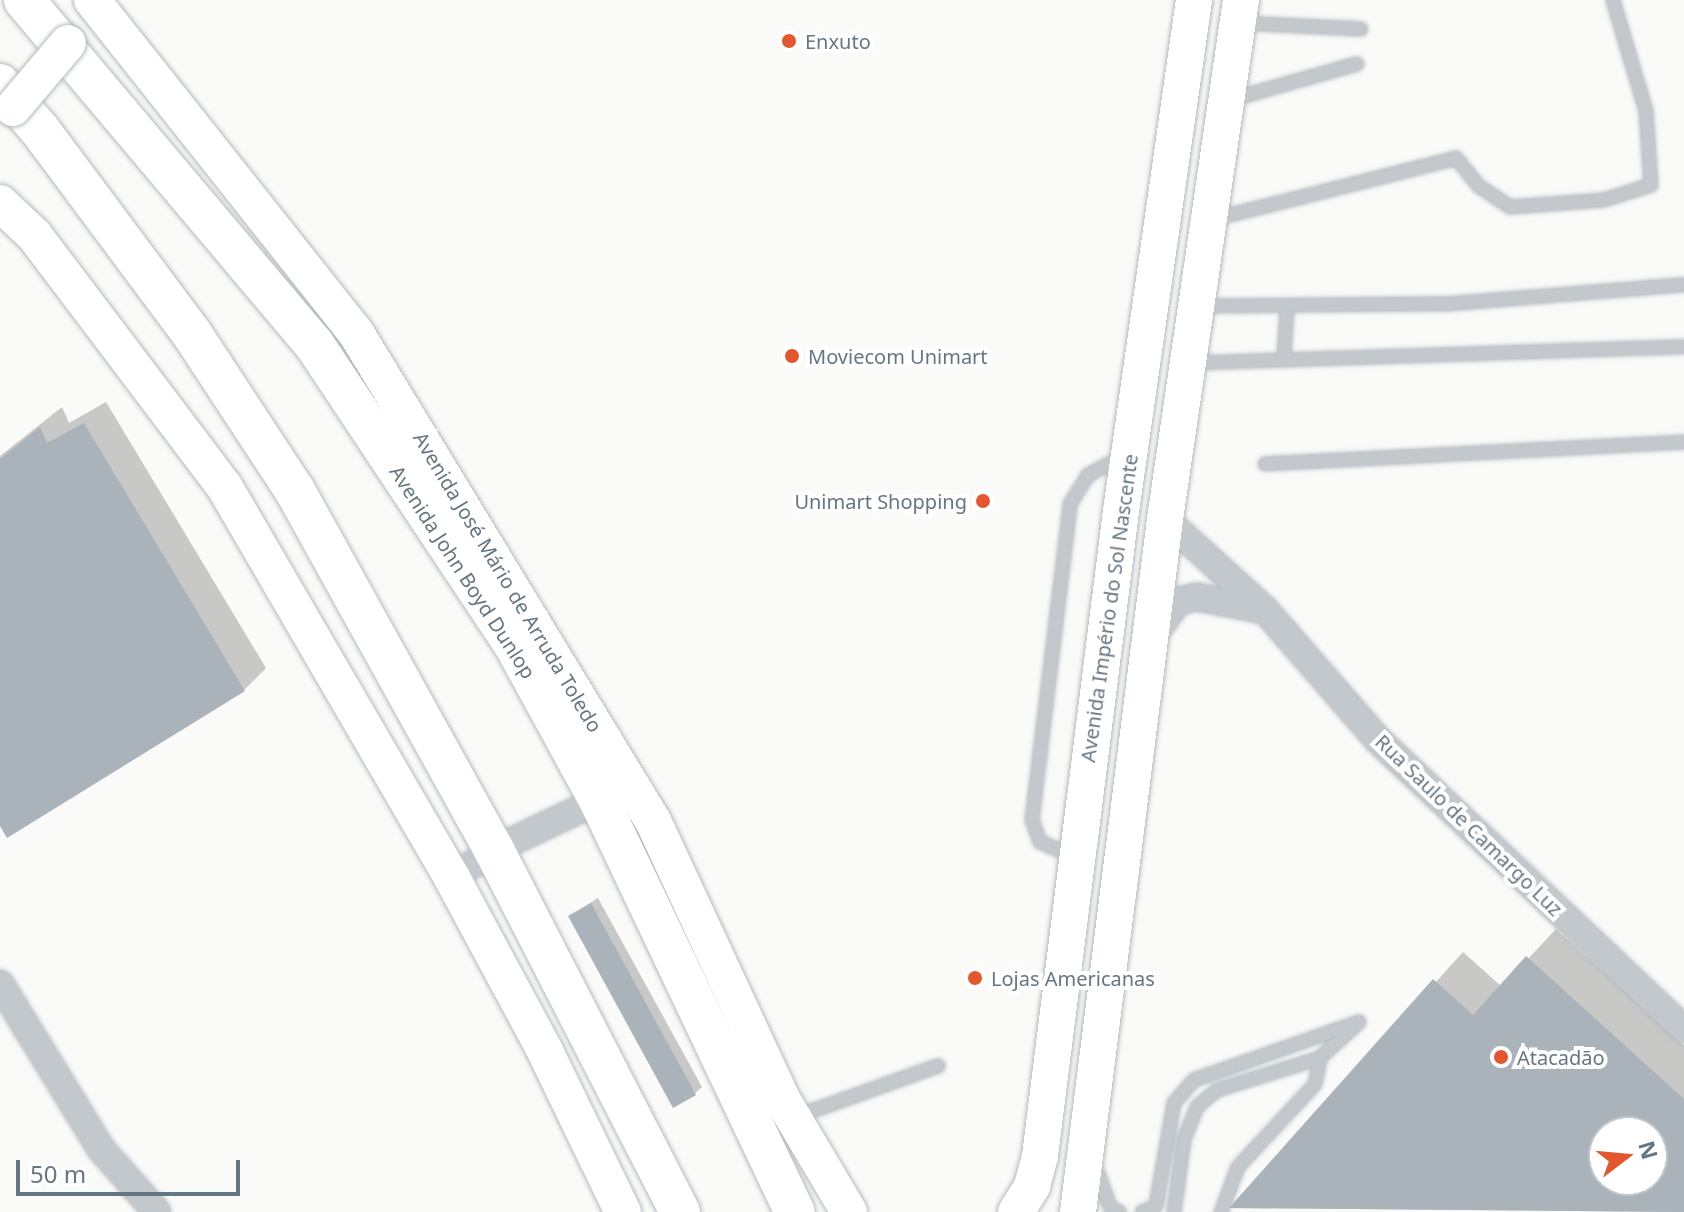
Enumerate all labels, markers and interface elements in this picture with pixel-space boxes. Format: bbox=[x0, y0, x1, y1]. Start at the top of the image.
place label: Enxuto bbox=[805, 29, 871, 53]
marker: Enxuto bbox=[780, 32, 798, 50]
place label: Moviecom Unimart bbox=[808, 344, 988, 368]
marker: Moviecom Unimart bbox=[783, 347, 801, 365]
street label: Avenida José Mário de Arruda Toledo bbox=[409, 428, 607, 736]
street label: Avenida Império do Sol Nascente bbox=[1075, 452, 1143, 764]
street label: Avenida John Boyd Dunlop bbox=[385, 461, 541, 683]
place label: Unimart Shopping bbox=[794, 489, 967, 513]
marker: Unimart Shopping bbox=[974, 492, 992, 510]
street label: Rua Saulo de Camargo Luz bbox=[1370, 729, 1568, 921]
place label: Lojas Americanas bbox=[991, 966, 1155, 990]
marker: Lojas Americanas bbox=[966, 969, 984, 987]
place label: Atacadão bbox=[1517, 1045, 1605, 1069]
marker: Atacadão bbox=[1492, 1048, 1510, 1066]
north arrow bbox=[1588, 1116, 1668, 1196]
text: N bbox=[1632, 1137, 1666, 1163]
scale bar bbox=[20, 1144, 244, 1194]
text: 50 m bbox=[30, 1157, 86, 1190]

